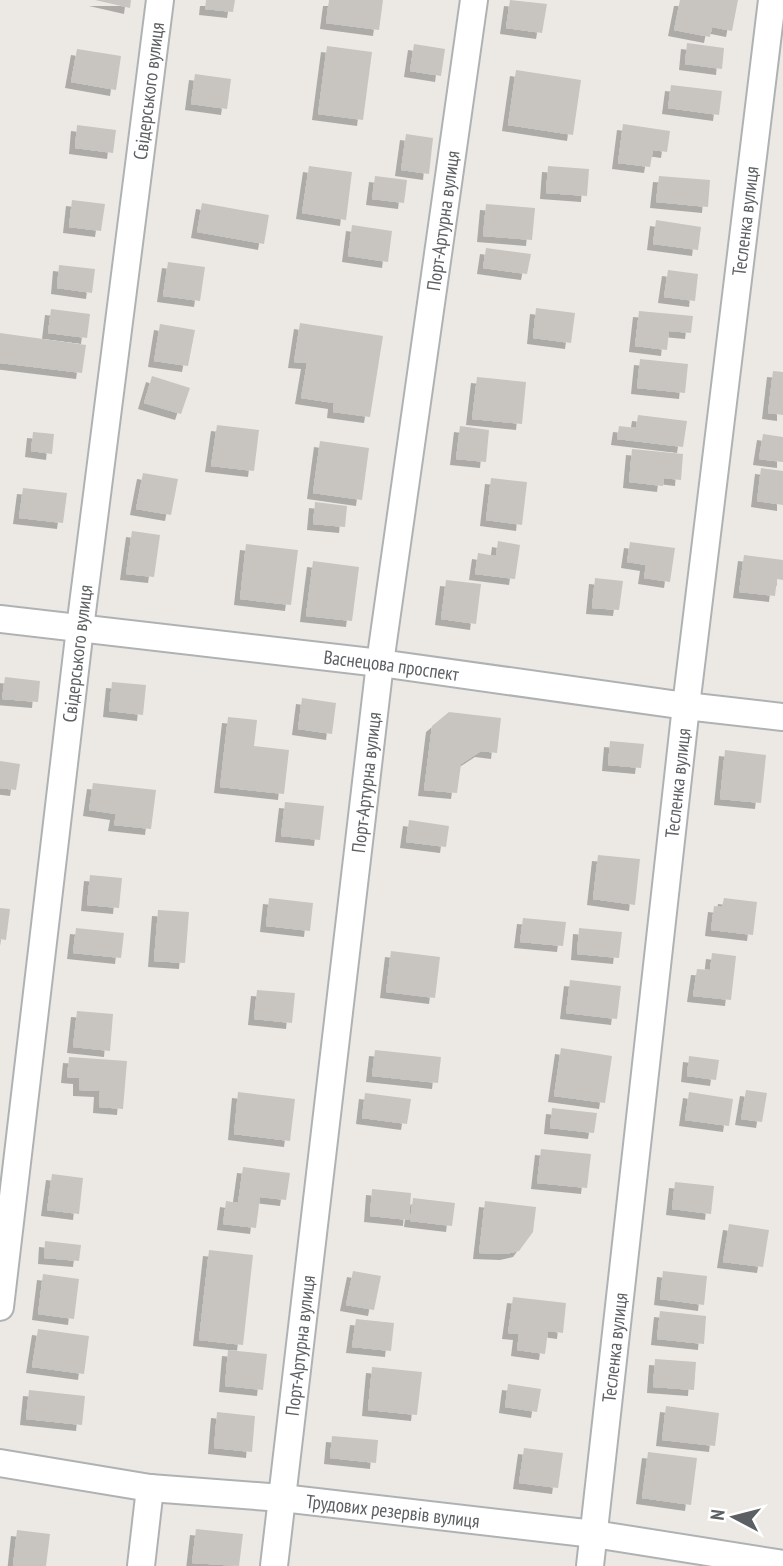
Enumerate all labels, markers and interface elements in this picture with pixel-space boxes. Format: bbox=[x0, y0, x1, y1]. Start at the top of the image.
street label: Свідерського вулиця bbox=[128, 21, 169, 161]
street label: Порт-Артурна вулиця bbox=[421, 149, 465, 292]
street label: Тесленка вулиця bbox=[727, 165, 764, 277]
street label: Свідерського вулиця bbox=[57, 583, 97, 724]
street label: Васнецова проспект bbox=[322, 645, 461, 686]
street label: Порт-Артурна вулиця bbox=[346, 711, 386, 854]
street label: Тесленка вулиця bbox=[659, 727, 695, 839]
street label: Порт-Артурна вулиця bbox=[280, 1274, 320, 1417]
street label: Тесленка вулиця bbox=[596, 1291, 632, 1403]
north arrow bbox=[699, 1482, 769, 1552]
street label: Трудових резервів вулиця bbox=[305, 1489, 481, 1533]
text: N bbox=[705, 1508, 730, 1521]

